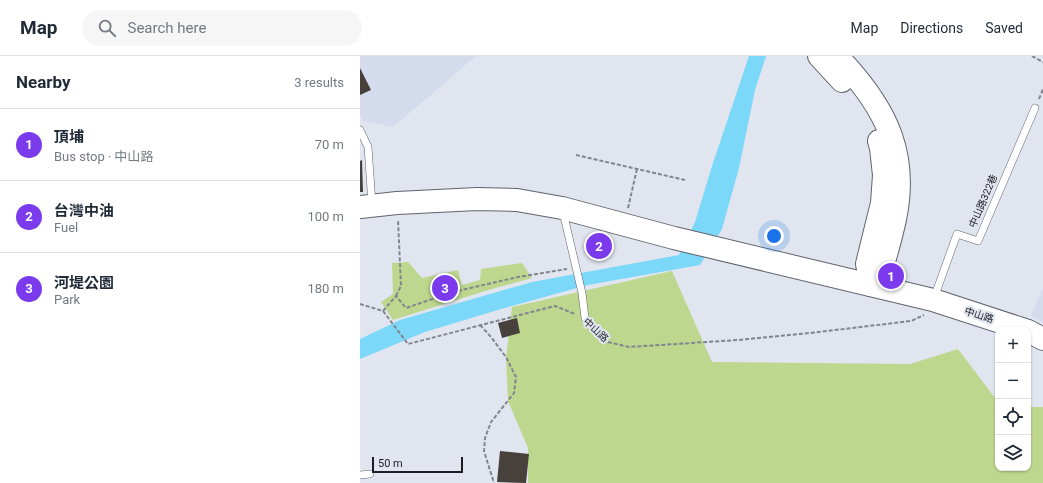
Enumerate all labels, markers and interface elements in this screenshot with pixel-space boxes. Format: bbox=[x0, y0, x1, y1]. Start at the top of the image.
search box bbox=[82, 10, 362, 46]
text: Map bbox=[20, 16, 58, 39]
icon: search bbox=[96, 17, 118, 39]
text: Search here bbox=[128, 19, 206, 37]
text: Map bbox=[851, 20, 878, 36]
text: Directions bbox=[900, 20, 963, 36]
text: Saved bbox=[985, 20, 1023, 36]
text: Nearby bbox=[16, 72, 71, 92]
text: 3 results bbox=[294, 75, 344, 90]
text: 頂埔 bbox=[54, 128, 84, 146]
text: 1 bbox=[25, 137, 33, 152]
text: 70 m bbox=[315, 137, 344, 152]
text: Bus stop · 中山路 bbox=[54, 149, 154, 164]
street label: 中山路322巷 bbox=[967, 173, 999, 229]
text: 台灣中油 bbox=[54, 202, 114, 220]
text: 2 bbox=[25, 209, 33, 224]
text: 100 m bbox=[307, 209, 344, 224]
text: Fuel bbox=[54, 220, 78, 235]
your location bbox=[764, 226, 784, 246]
pin: 2 bbox=[586, 231, 612, 261]
pin: 1 bbox=[878, 261, 904, 291]
pin: 3 bbox=[432, 273, 458, 303]
text: 河堤公園 bbox=[54, 274, 114, 292]
text: 3 bbox=[25, 281, 33, 296]
text: 180 m bbox=[307, 281, 344, 296]
text: Park bbox=[54, 292, 80, 307]
street label: 中山路 bbox=[963, 305, 995, 325]
street label: 中山路 bbox=[581, 316, 611, 344]
map controls bbox=[995, 327, 1031, 471]
button: + bbox=[995, 327, 1031, 363]
button: − bbox=[995, 363, 1031, 399]
button: locate bbox=[995, 399, 1031, 435]
button: layers bbox=[995, 435, 1031, 471]
scale bar bbox=[372, 455, 463, 474]
text: 50 m bbox=[378, 457, 403, 470]

